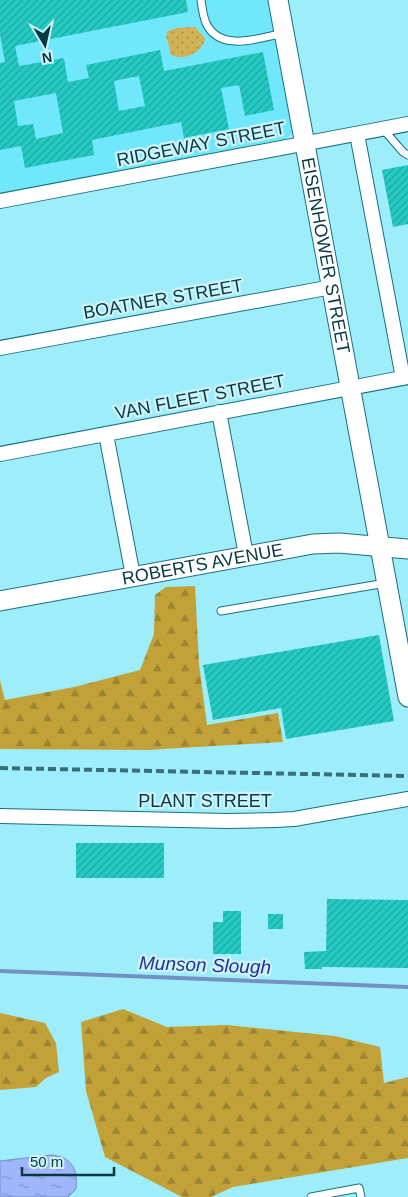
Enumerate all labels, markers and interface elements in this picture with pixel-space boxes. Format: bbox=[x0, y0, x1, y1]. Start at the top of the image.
north arrow bbox=[20, 20, 70, 70]
text: N bbox=[41, 49, 53, 67]
street label: RIDGEWAY STREET bbox=[115, 118, 287, 170]
street label: EISENHOWER STREET bbox=[298, 156, 354, 355]
street label: BOATNER STREET bbox=[82, 275, 244, 323]
street label: VAN FLEET STREET bbox=[113, 371, 287, 423]
street label: ROBERTS AVENUE bbox=[120, 540, 285, 589]
street label: PLANT STREET bbox=[138, 791, 272, 811]
water label: Munson Slough bbox=[139, 952, 271, 978]
scale bar bbox=[22, 1144, 115, 1176]
text: 50 m bbox=[30, 1153, 63, 1170]

